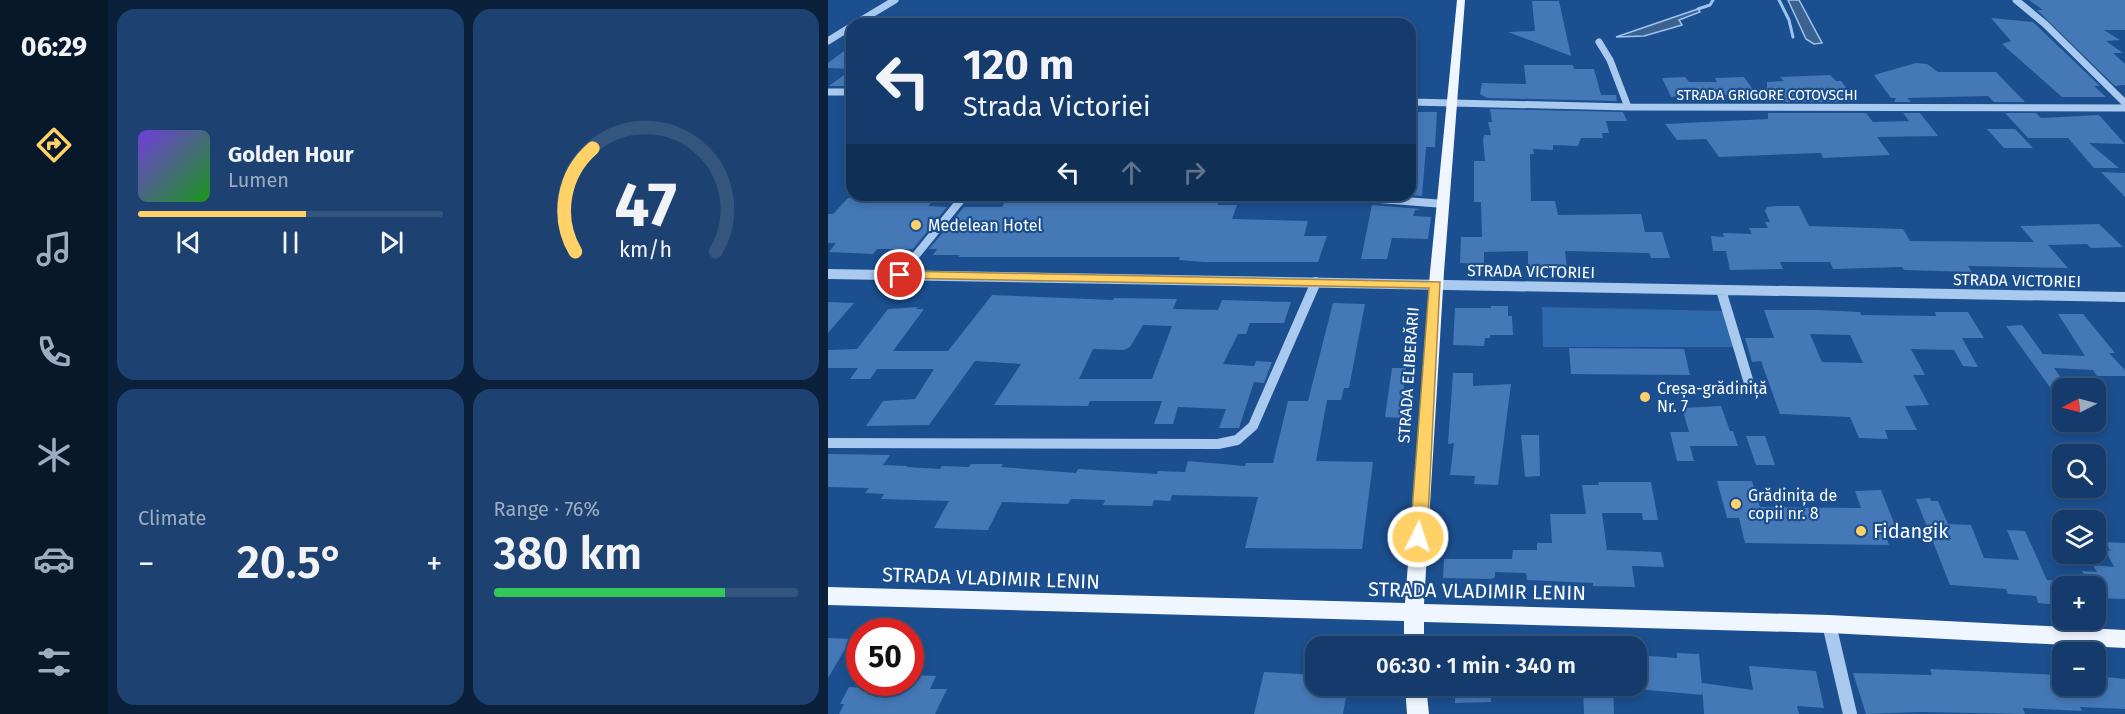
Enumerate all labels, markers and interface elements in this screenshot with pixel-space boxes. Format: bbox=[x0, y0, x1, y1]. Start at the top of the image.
text: 06:29 bbox=[21, 31, 87, 63]
text: 120 m bbox=[963, 40, 1074, 90]
icon: left bbox=[864, 42, 942, 120]
street label: STRADA GRIGORE COTOVSCHI bbox=[1676, 87, 1858, 104]
text: Strada Victoriei bbox=[963, 91, 1151, 123]
icon: directions bbox=[33, 124, 75, 166]
text: Golden Hour bbox=[228, 141, 354, 168]
icon: left bbox=[1052, 156, 1085, 189]
icon: ahead bbox=[1115, 156, 1148, 189]
icon: right bbox=[1178, 156, 1211, 189]
text: Lumen bbox=[228, 168, 289, 192]
text: 47 bbox=[614, 168, 677, 243]
place label: Medelean Hotel bbox=[928, 216, 1042, 235]
marker: Medelean Hotel bbox=[909, 218, 923, 232]
icon: previous bbox=[172, 226, 205, 259]
icon: pause bbox=[274, 226, 307, 259]
icon: next bbox=[375, 226, 408, 259]
icon: music bbox=[33, 228, 75, 270]
text: km/h bbox=[619, 237, 672, 263]
pin bbox=[874, 249, 925, 300]
icon: arrive bbox=[883, 258, 916, 291]
street label: STRADA VICTORIEI bbox=[1467, 261, 1595, 282]
street label: STRADA VICTORIEI bbox=[1953, 270, 2081, 291]
street label: STRADA ELIBERĂRII bbox=[1393, 306, 1423, 444]
icon: phone bbox=[33, 331, 75, 373]
north arrow bbox=[2052, 378, 2106, 432]
map controls bbox=[2052, 378, 2106, 696]
place label: Creșa-grădiniță Nr. 7 bbox=[1657, 379, 1767, 416]
marker: Creșa-grădiniță Nr. 7 bbox=[1638, 390, 1652, 404]
icon: climate bbox=[33, 434, 75, 476]
button: search bbox=[2052, 444, 2106, 498]
place label: Grădinița de copii nr. 8 bbox=[1748, 486, 1837, 523]
text: Range · 76% bbox=[494, 497, 600, 521]
marker: Grădinița de copii nr. 8 bbox=[1729, 497, 1743, 511]
position arrow bbox=[1386, 505, 1450, 569]
text: Climate bbox=[138, 506, 206, 530]
button: layers bbox=[2052, 510, 2106, 564]
place label: Fidangik bbox=[1873, 519, 1949, 543]
marker: Fidangik bbox=[1854, 524, 1868, 538]
text: 380 km bbox=[494, 527, 642, 581]
text: 20.5° bbox=[237, 536, 344, 590]
icon: car bbox=[33, 538, 75, 580]
text: − bbox=[138, 544, 155, 584]
text: + bbox=[426, 544, 443, 584]
street label: STRADA VLADIMIR LENIN bbox=[882, 562, 1100, 594]
button: + bbox=[2052, 576, 2106, 630]
street label: STRADA VLADIMIR LENIN bbox=[1368, 577, 1586, 605]
speed limit sign: 50 bbox=[846, 618, 924, 696]
icon: filters bbox=[33, 641, 75, 683]
button: − bbox=[2052, 642, 2106, 696]
text: 06:30 · 1 min · 340 m bbox=[1376, 652, 1576, 679]

